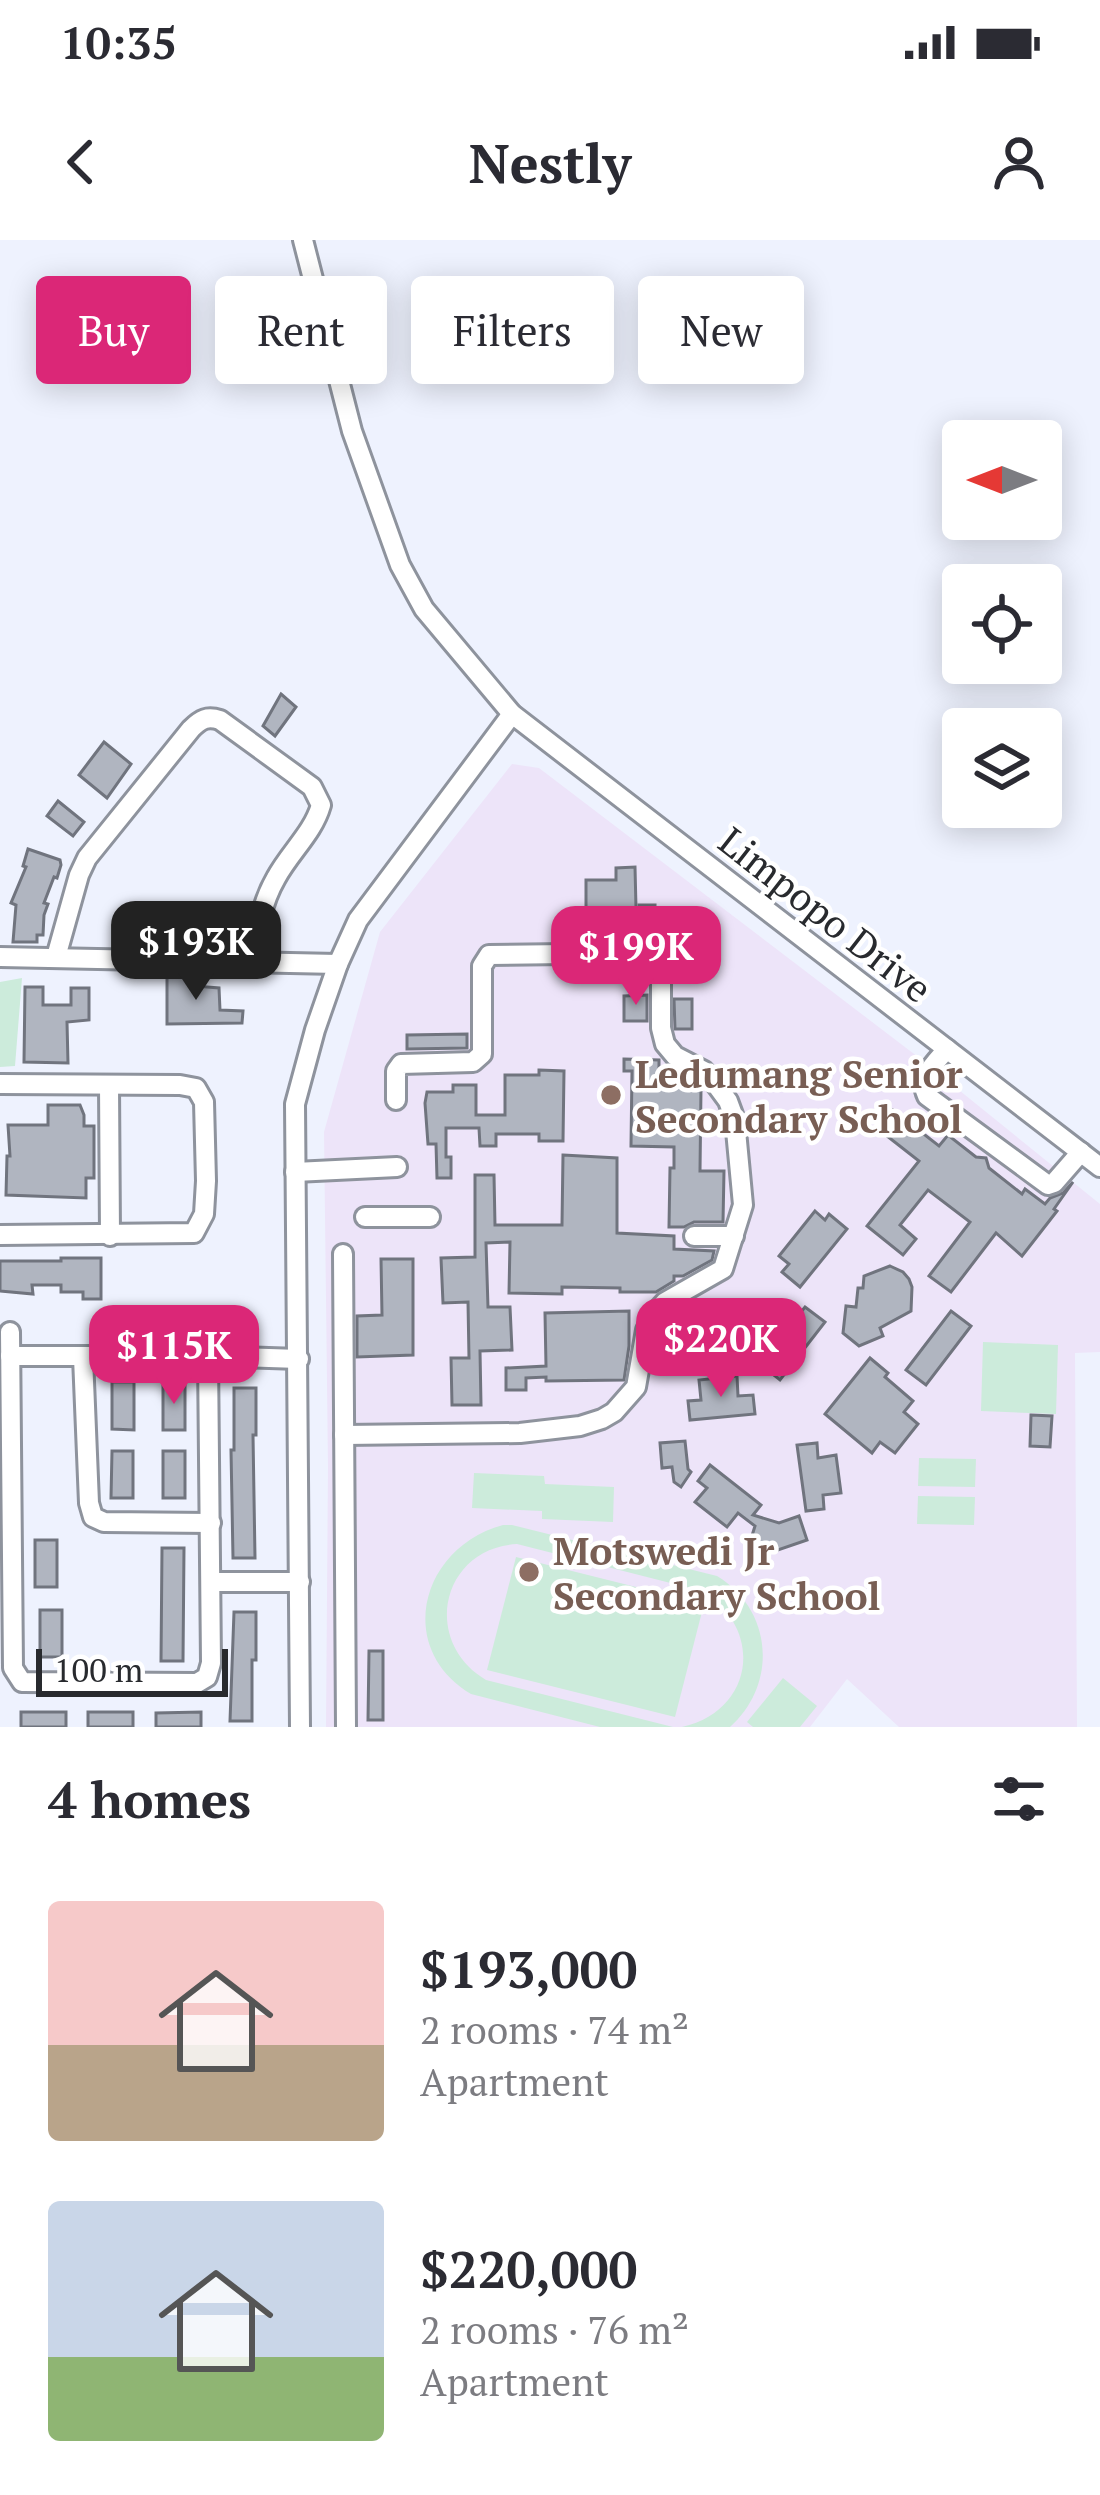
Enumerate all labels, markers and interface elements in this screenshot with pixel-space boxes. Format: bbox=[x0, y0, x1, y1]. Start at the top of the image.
text: 10:35 bbox=[60, 12, 177, 72]
text: Nestly bbox=[469, 127, 631, 198]
icon: back bbox=[48, 129, 114, 195]
icon: person bbox=[986, 129, 1052, 195]
chip: Buy bbox=[36, 276, 191, 384]
chip: Rent bbox=[215, 276, 387, 384]
chip: Filters bbox=[411, 276, 614, 384]
chip: New bbox=[638, 276, 804, 384]
north arrow bbox=[942, 420, 1062, 540]
map controls bbox=[942, 420, 1062, 828]
button: locate bbox=[942, 564, 1062, 684]
button: layers bbox=[942, 708, 1062, 828]
street label: Limpopo Drive bbox=[709, 815, 943, 1013]
pin: $193K bbox=[112, 901, 280, 1003]
pin: $199K bbox=[552, 906, 720, 1008]
text: $193K bbox=[138, 914, 254, 966]
text: $199K bbox=[578, 919, 694, 971]
place label: Ledumang Senior Secondary School bbox=[635, 1047, 963, 1144]
marker: Ledumang Senior Secondary School bbox=[598, 1082, 624, 1108]
pin: $220K bbox=[637, 1298, 805, 1400]
pin: $115K bbox=[90, 1305, 258, 1407]
text: $220K bbox=[663, 1311, 779, 1363]
text: $115K bbox=[116, 1318, 232, 1370]
place label: Motswedi Jr Secondary School bbox=[553, 1524, 881, 1621]
marker: Motswedi Jr Secondary School bbox=[516, 1559, 542, 1585]
scale bar bbox=[36, 1643, 228, 1696]
text: 100 m bbox=[54, 1648, 143, 1691]
text: 4 homes bbox=[48, 1765, 251, 1833]
icon: filters bbox=[986, 1766, 1052, 1832]
text: $193,000 bbox=[420, 1935, 637, 2003]
icon: home bbox=[144, 1949, 288, 2093]
text: 2 rooms · 74 m² bbox=[420, 2003, 689, 2055]
text: Apartment bbox=[420, 2055, 609, 2107]
text: $220,000 bbox=[420, 2235, 637, 2303]
icon: home bbox=[144, 2249, 288, 2393]
text: 2 rooms · 76 m² bbox=[420, 2303, 689, 2355]
text: Apartment bbox=[420, 2355, 609, 2407]

